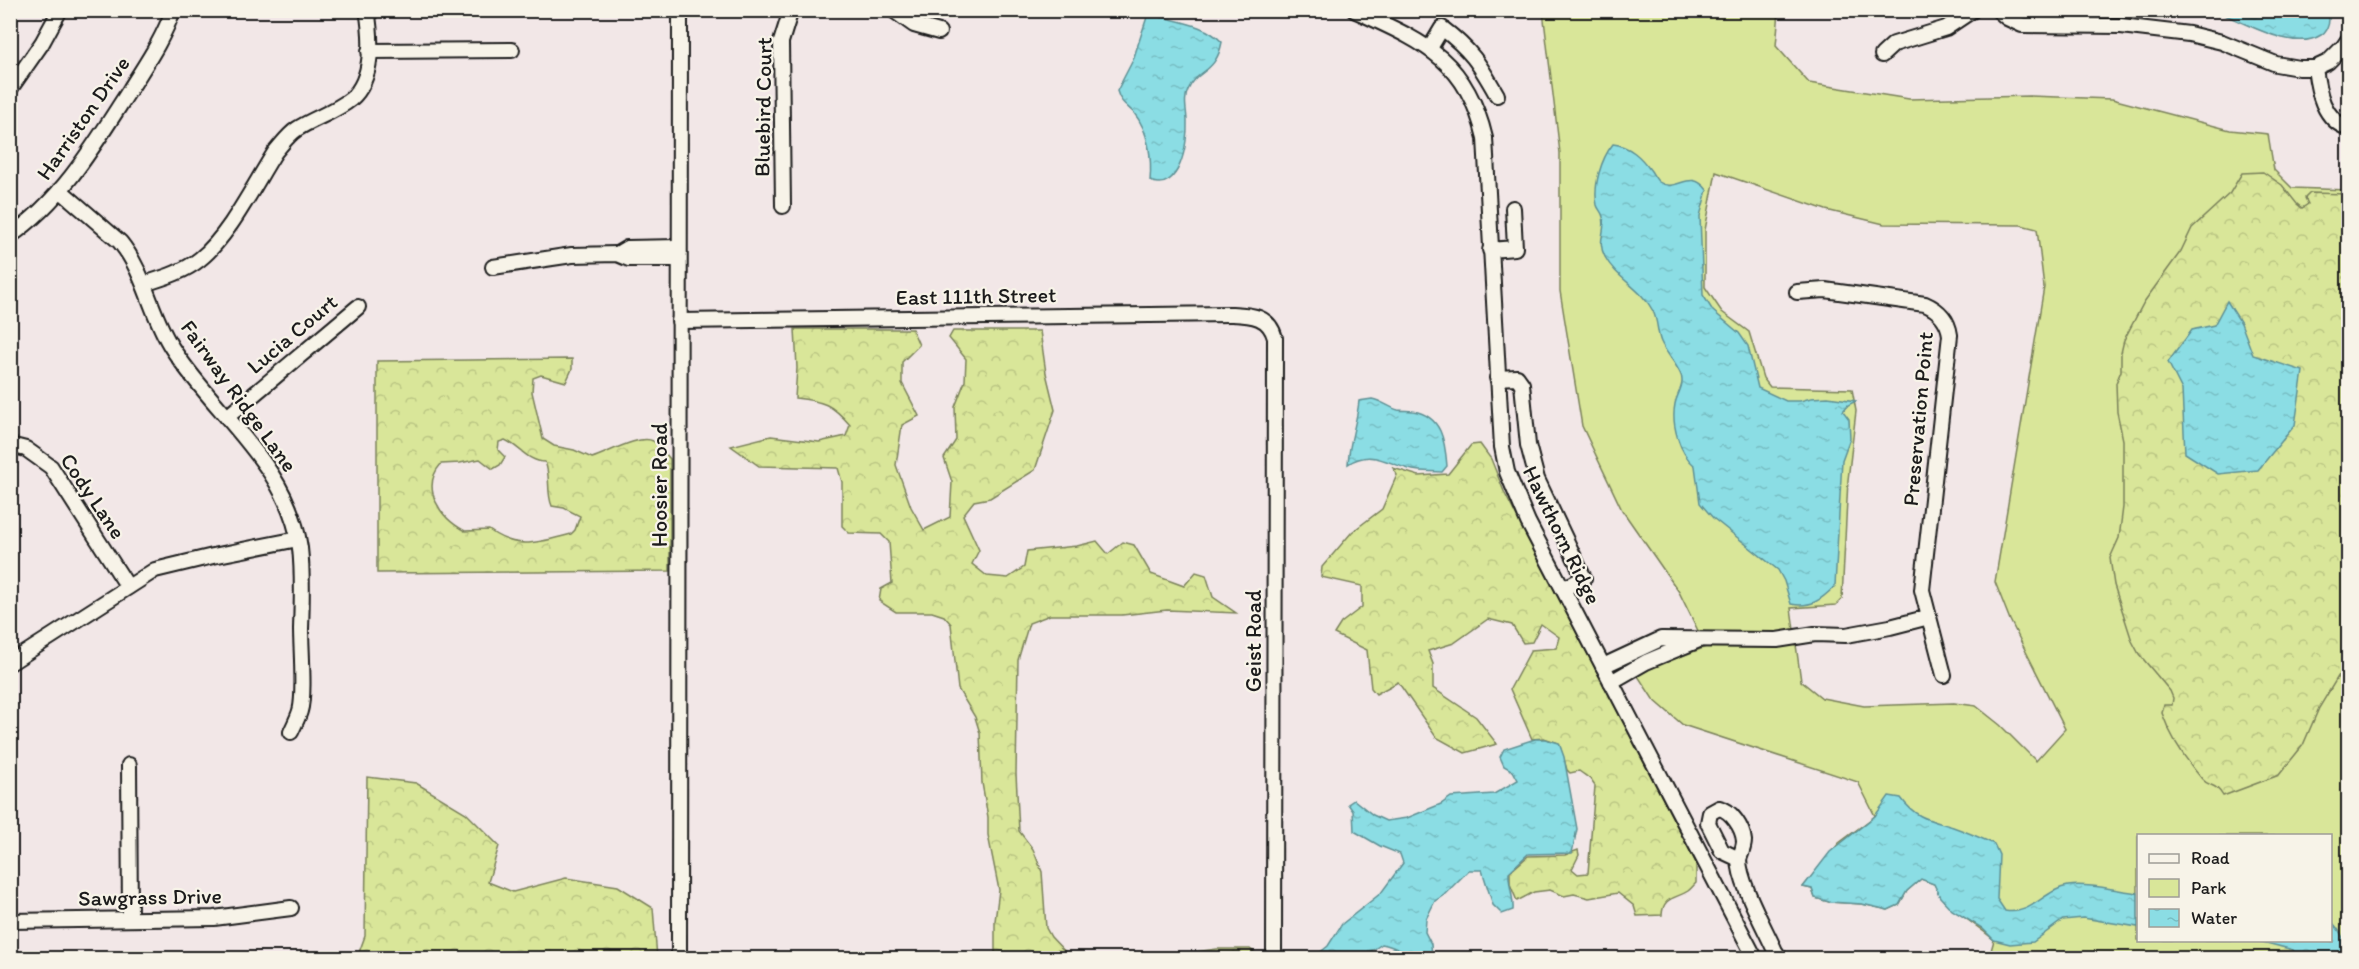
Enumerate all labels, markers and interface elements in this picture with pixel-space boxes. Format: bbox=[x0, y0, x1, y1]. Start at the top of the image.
street label: Bluebird Court bbox=[748, 37, 778, 177]
street label: Harriston Drive bbox=[30, 51, 136, 185]
street label: East 111th Street bbox=[895, 281, 1057, 311]
street label: Lucia Court bbox=[241, 288, 343, 380]
street label: Fairway Ridge Lane bbox=[175, 315, 303, 477]
street label: Preservation Point bbox=[1897, 331, 1939, 507]
street label: Hoosier Road bbox=[646, 423, 673, 547]
street label: Cody Lane bbox=[54, 448, 132, 544]
street label: Hawthorn Ridge bbox=[1517, 461, 1607, 609]
street label: Geist Road bbox=[1240, 590, 1267, 692]
legend bbox=[2137, 834, 2332, 942]
text: Road bbox=[2191, 847, 2230, 869]
text: Park bbox=[2191, 877, 2226, 899]
street label: Sawgrass Drive bbox=[78, 882, 222, 912]
text: Water bbox=[2191, 907, 2237, 929]

